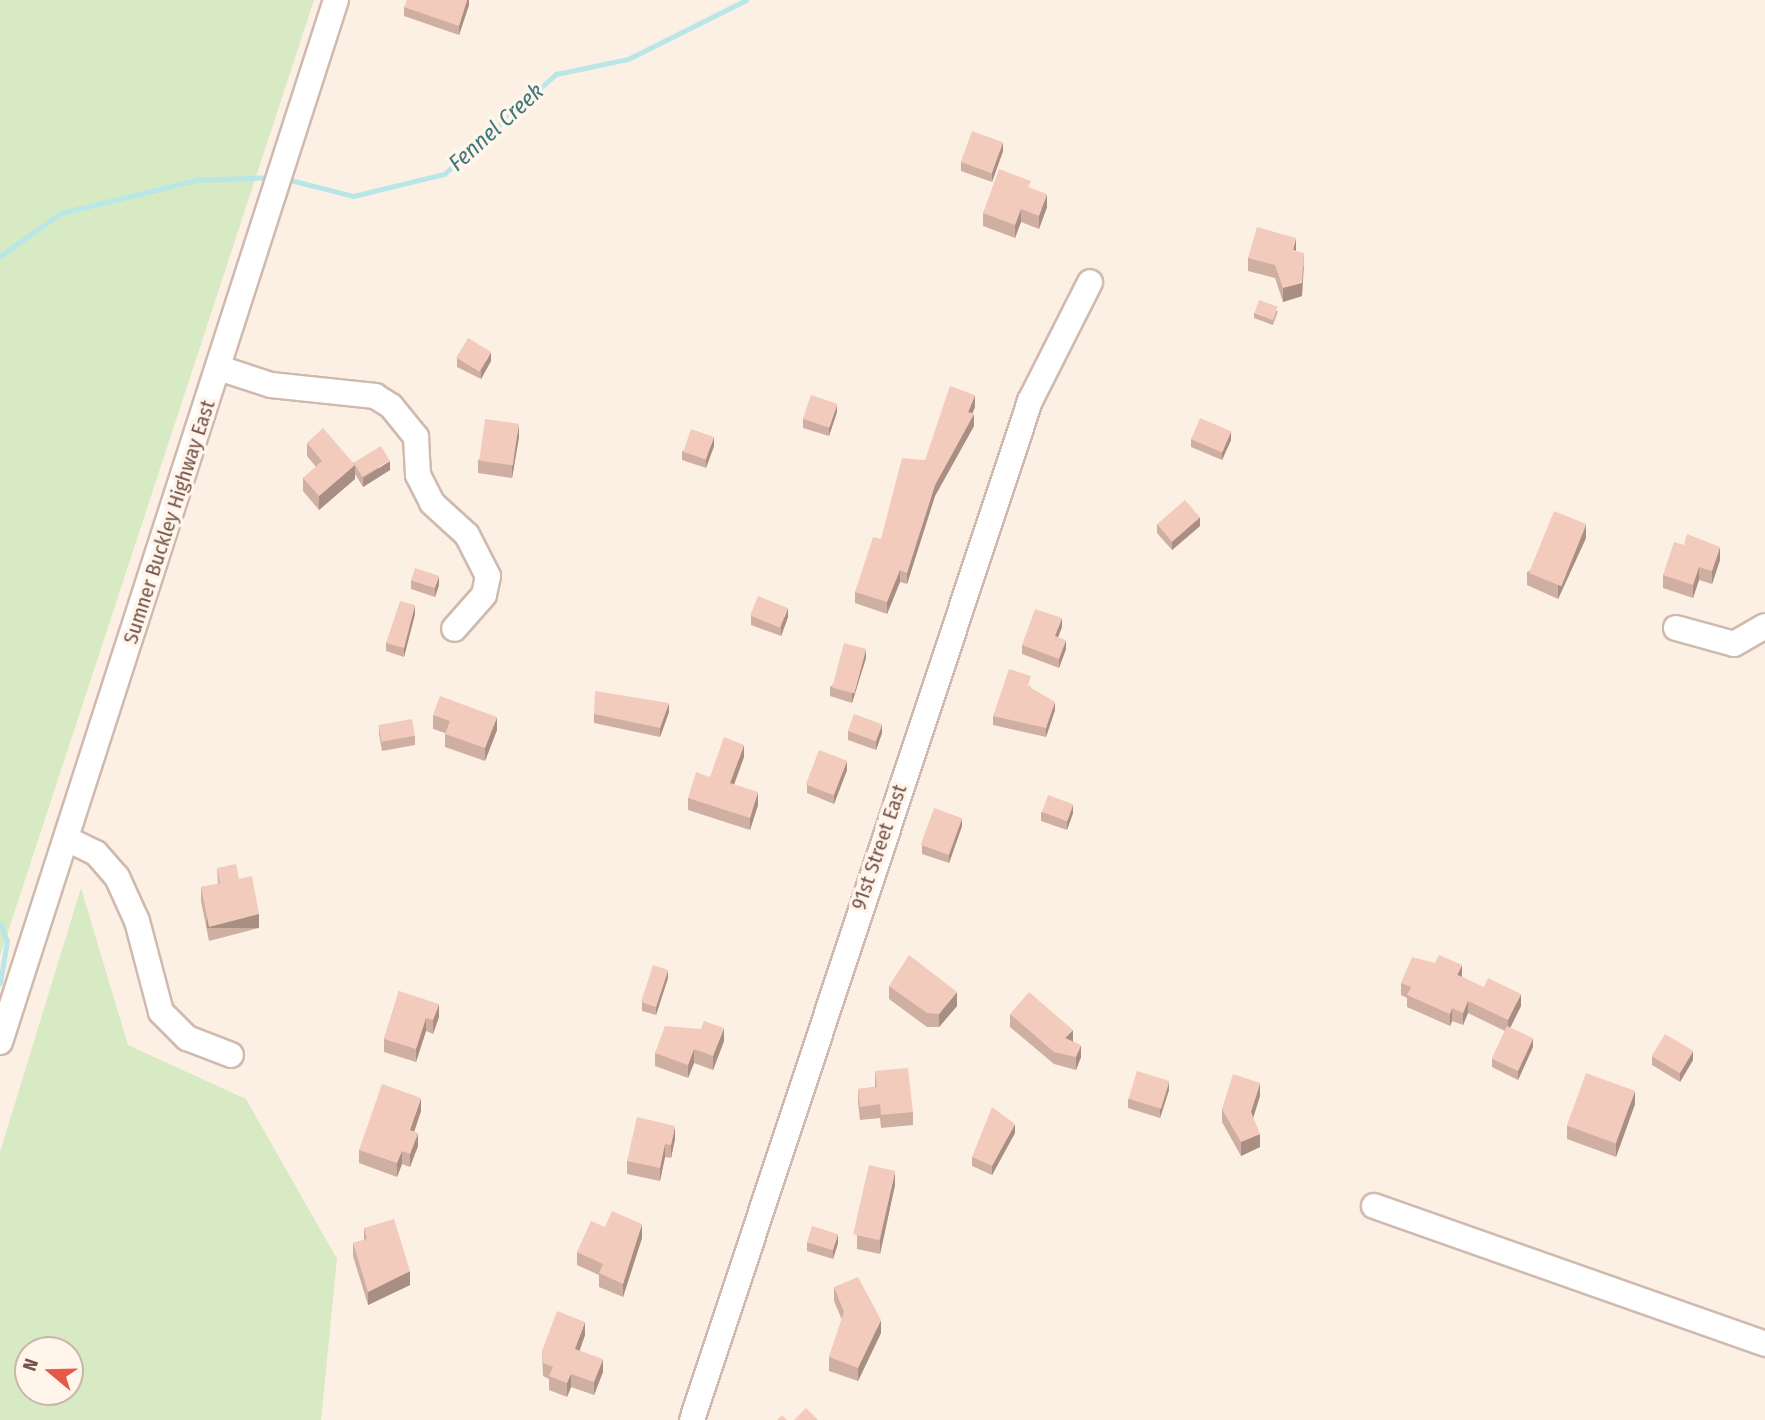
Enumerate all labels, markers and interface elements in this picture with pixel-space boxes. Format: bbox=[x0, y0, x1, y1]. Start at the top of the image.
water label: Fennel Creek bbox=[443, 77, 549, 177]
street label: Sumner Buckley Highway East bbox=[118, 397, 220, 647]
street label: 91st Street East bbox=[846, 781, 912, 913]
north arrow bbox=[14, 1336, 84, 1406]
text: N bbox=[18, 1356, 43, 1374]

